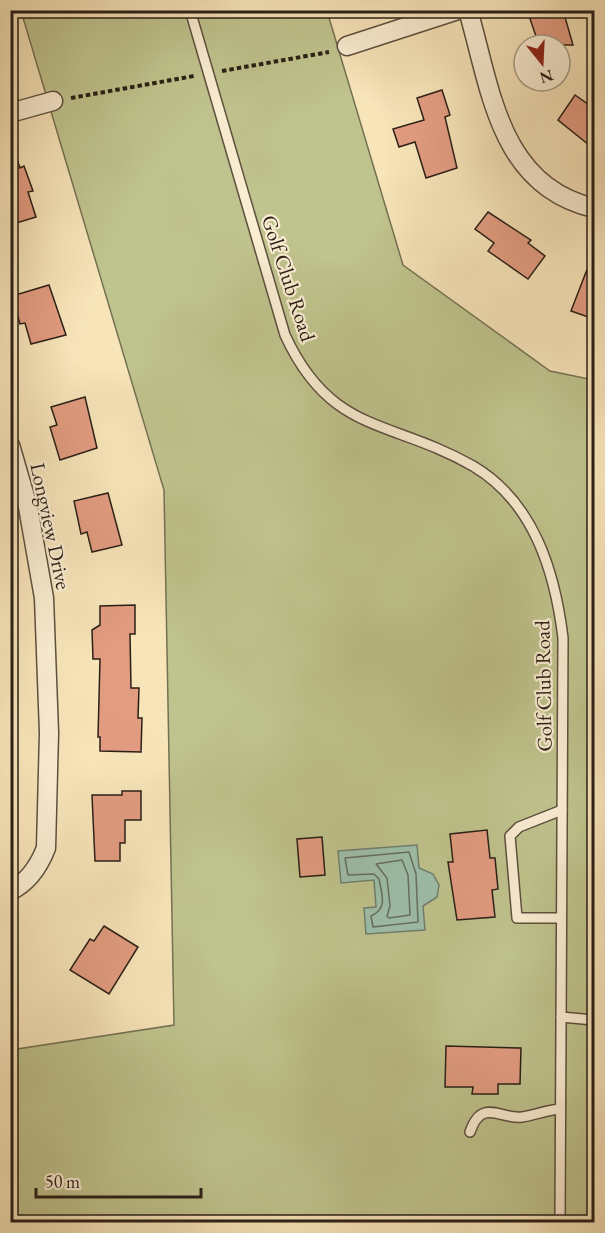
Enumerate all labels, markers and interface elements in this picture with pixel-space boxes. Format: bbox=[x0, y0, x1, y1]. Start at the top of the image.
north arrow bbox=[512, 33, 572, 93]
text: N bbox=[537, 65, 556, 89]
street label: Golf Club Road bbox=[256, 211, 322, 345]
street label: Longview Drive bbox=[24, 460, 78, 592]
street label: Golf Club Road bbox=[528, 620, 558, 752]
scale bar bbox=[36, 1161, 201, 1199]
text: 50 m bbox=[45, 1170, 80, 1193]

